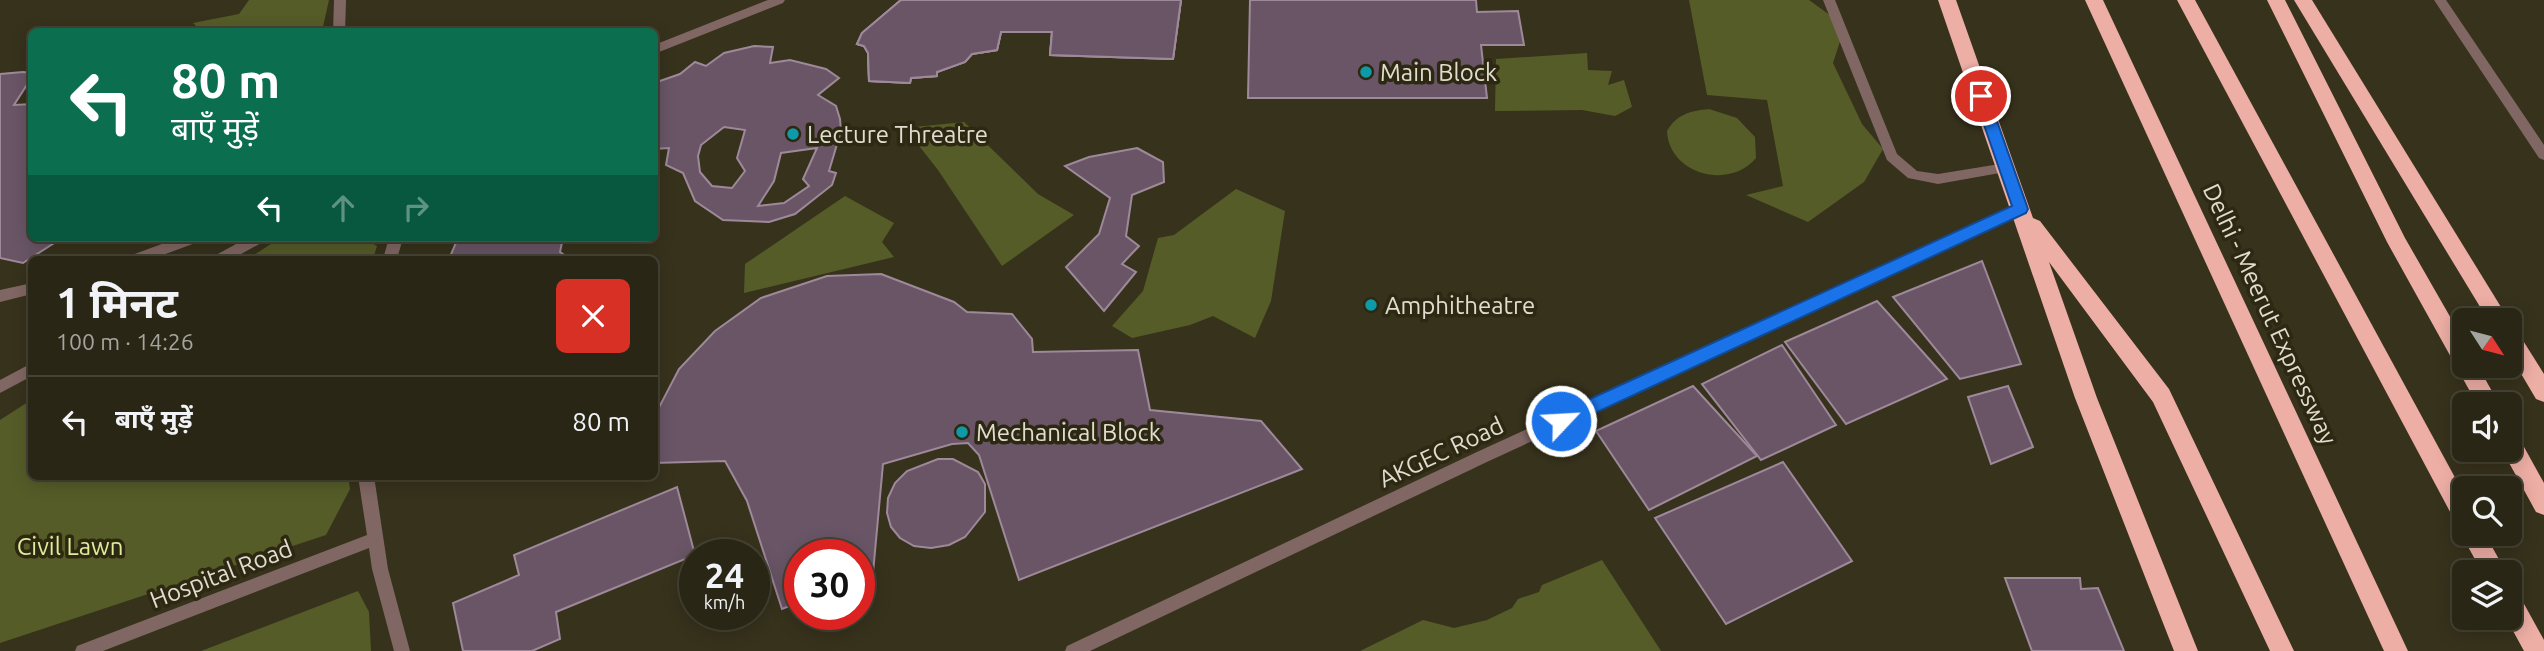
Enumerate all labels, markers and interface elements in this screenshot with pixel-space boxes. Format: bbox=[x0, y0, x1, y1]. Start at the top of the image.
text: 80 m bbox=[171, 52, 280, 107]
icon: left bbox=[56, 56, 147, 147]
place label: Main Block bbox=[1380, 59, 1497, 86]
marker: Main Block bbox=[1358, 64, 1374, 80]
pin bbox=[1951, 66, 2011, 126]
icon: arrive bbox=[1962, 77, 2000, 115]
text: बाएँ मुड़ें bbox=[171, 110, 259, 146]
place label: Lecture Threatre bbox=[807, 121, 988, 148]
marker: Lecture Threatre bbox=[785, 126, 801, 142]
street label: Delhi - Meerut Expressway bbox=[2198, 179, 2343, 449]
icon: left bbox=[251, 189, 289, 227]
icon: ahead bbox=[324, 189, 362, 227]
icon: right bbox=[397, 189, 435, 227]
text: 1 मिनट bbox=[56, 279, 178, 326]
button: close bbox=[556, 279, 630, 353]
place label: Amphitheatre bbox=[1385, 292, 1535, 319]
marker: Amphitheatre bbox=[1363, 297, 1379, 313]
north arrow bbox=[2452, 308, 2522, 378]
map controls bbox=[2452, 308, 2522, 630]
text: 100 m · 14:26 bbox=[56, 329, 194, 354]
position arrow bbox=[1524, 384, 1598, 458]
button: sound bbox=[2452, 392, 2522, 462]
icon: left bbox=[56, 403, 94, 441]
text: बाएँ मुड़ें bbox=[115, 404, 192, 433]
text: 80 m bbox=[572, 407, 630, 436]
street label: AKGEC Road bbox=[1375, 411, 1507, 493]
place label: Mechanical Block bbox=[976, 419, 1161, 446]
marker: Mechanical Block bbox=[954, 424, 970, 440]
button: search bbox=[2452, 476, 2522, 546]
park label: Civil Lawn bbox=[17, 533, 123, 560]
street label: Hospital Road bbox=[146, 535, 296, 613]
speed limit sign: 30 bbox=[784, 539, 875, 630]
text: 24 bbox=[705, 555, 744, 595]
button: layers bbox=[2452, 560, 2522, 630]
text: km/h bbox=[704, 592, 745, 612]

